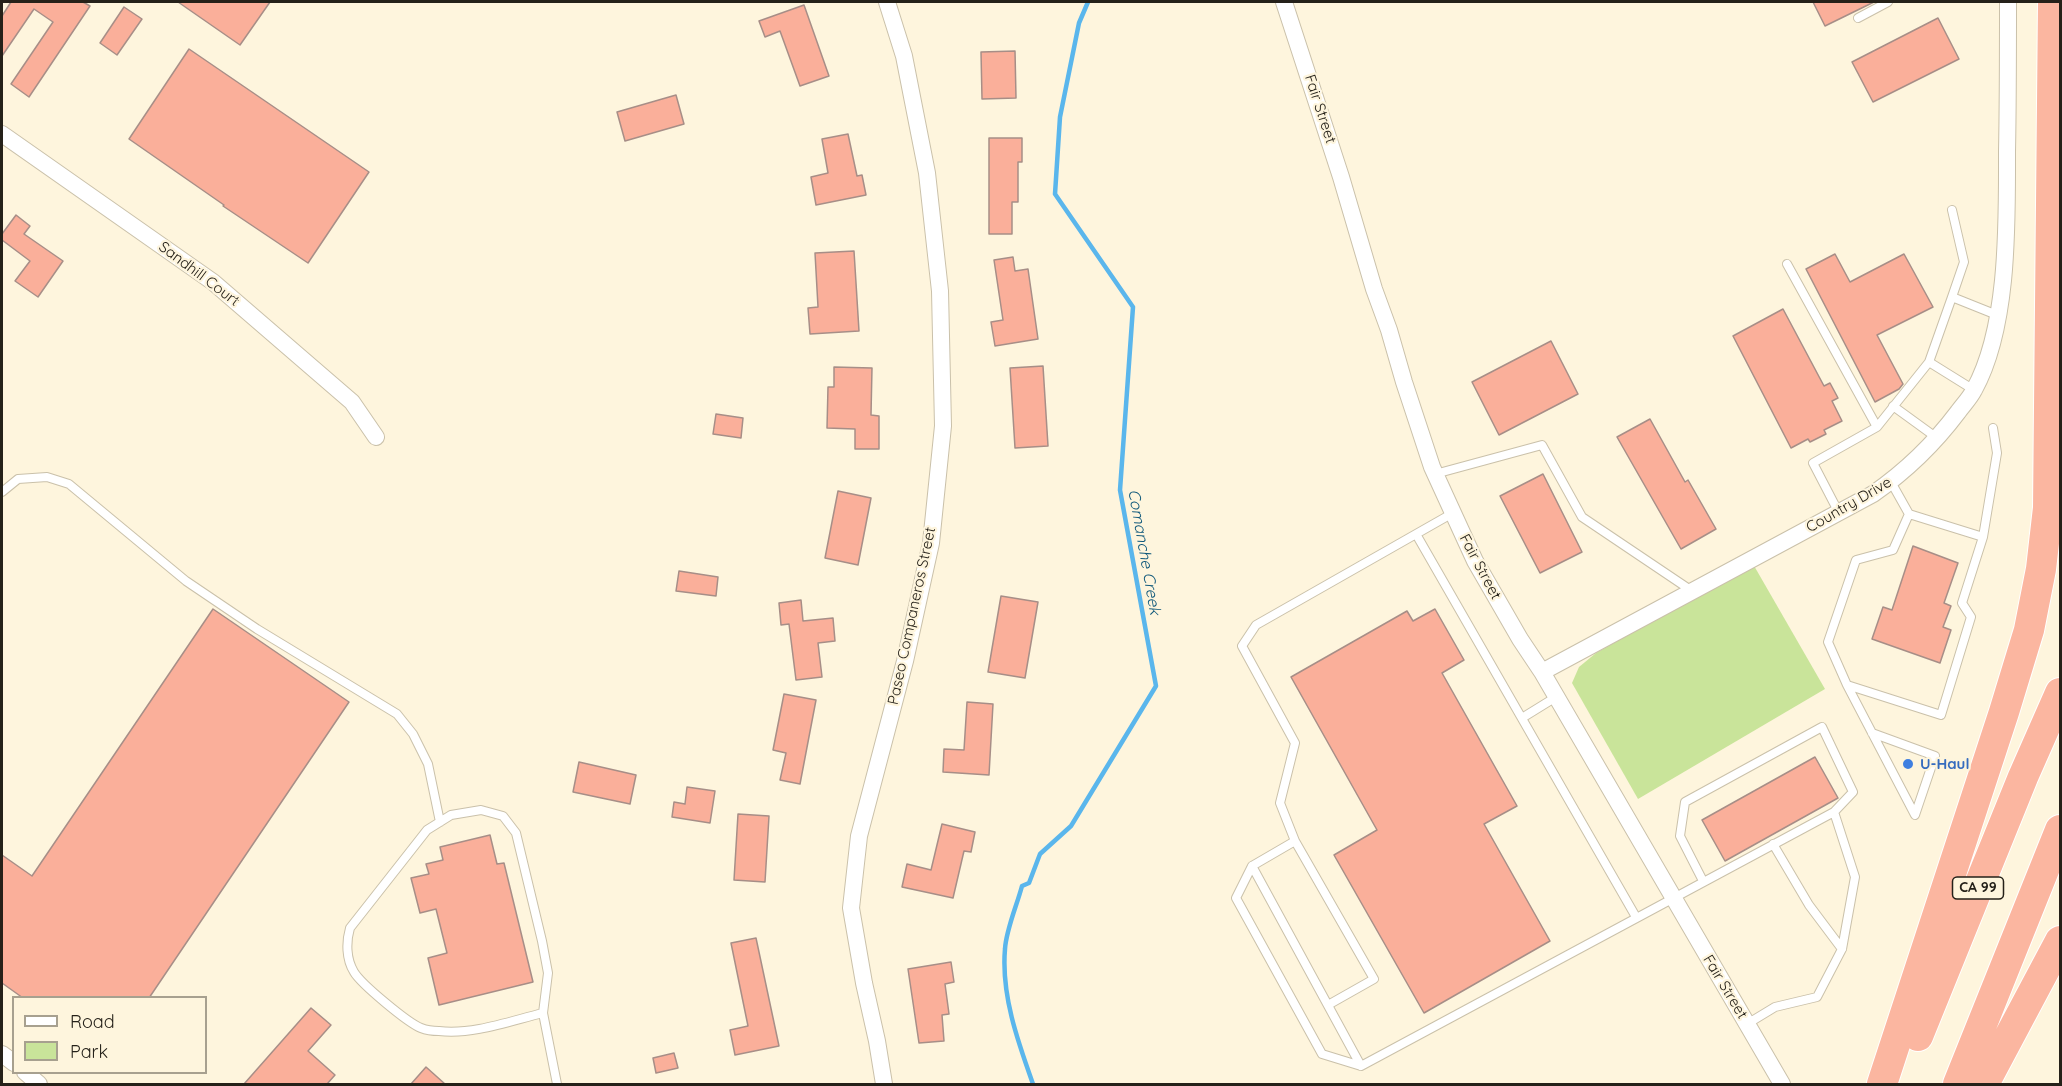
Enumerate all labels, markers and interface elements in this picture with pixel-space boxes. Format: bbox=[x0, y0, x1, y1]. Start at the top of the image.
street label: Fair Street bbox=[1300, 72, 1340, 146]
street label: Sandhill Court bbox=[155, 238, 243, 310]
street label: Country Drive bbox=[1803, 473, 1895, 537]
water label: Comanche Creek bbox=[1123, 488, 1165, 616]
street label: Paseo Companeros Street bbox=[884, 526, 940, 706]
street label: Fair Street bbox=[1455, 531, 1505, 603]
place label: U-Haul bbox=[1920, 755, 1969, 773]
marker: U-Haul bbox=[1901, 757, 1915, 771]
road number: CA 99 bbox=[1952, 877, 2004, 899]
street label: Fair Street bbox=[1699, 952, 1751, 1022]
legend bbox=[12, 996, 207, 1074]
text: Road bbox=[70, 1010, 115, 1033]
text: Park bbox=[70, 1040, 108, 1063]

